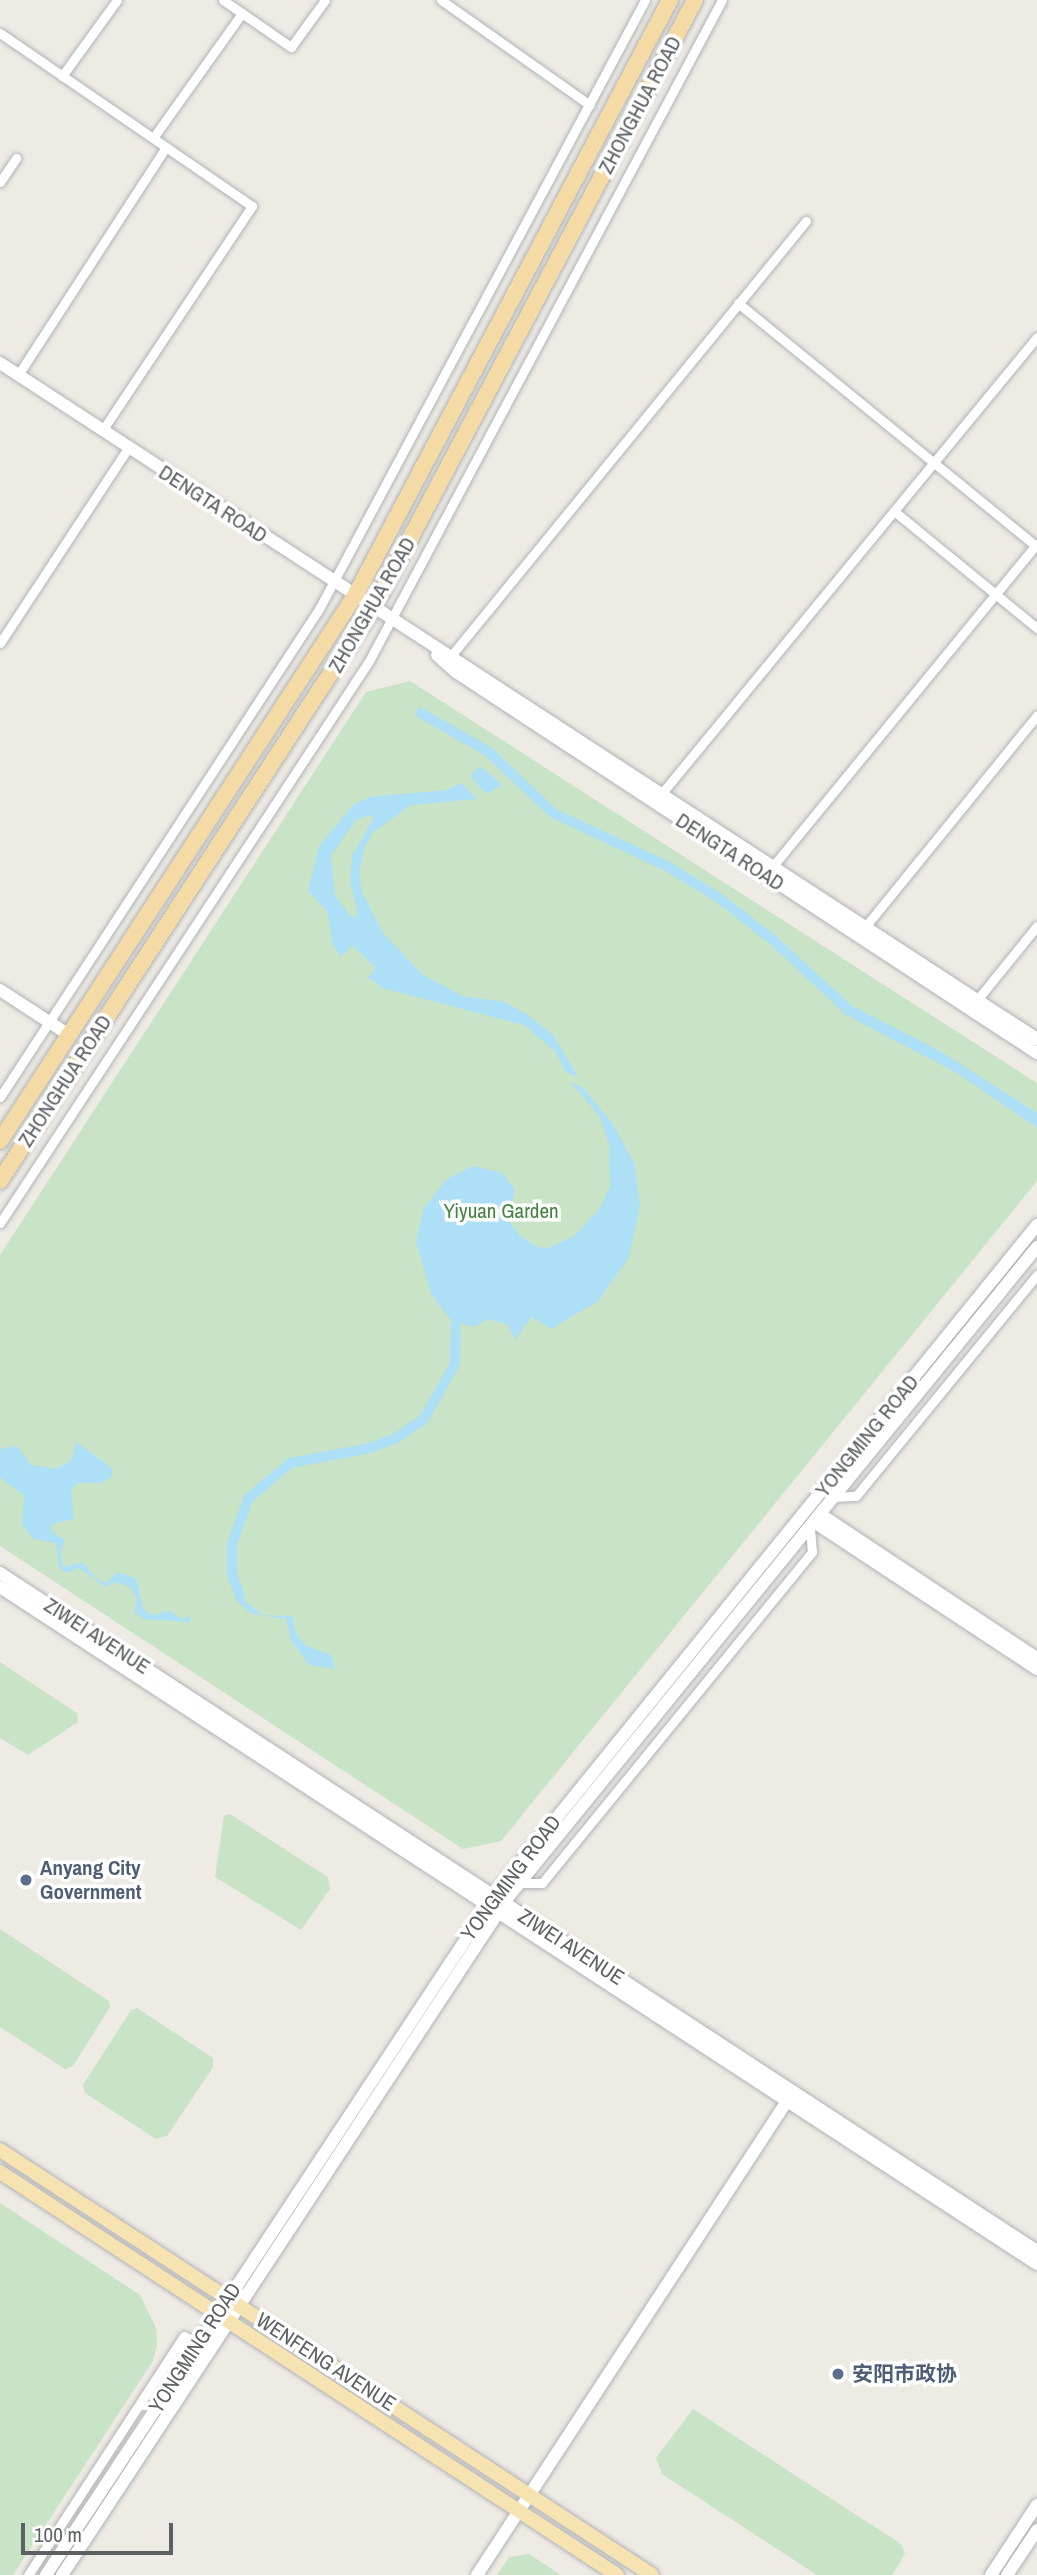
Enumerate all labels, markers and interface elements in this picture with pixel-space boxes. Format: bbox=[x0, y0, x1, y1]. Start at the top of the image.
street label: ZHONGHUA ROAD bbox=[593, 32, 687, 178]
street label: DENGTA ROAD bbox=[154, 459, 272, 549]
street label: ZHONGHUA ROAD bbox=[323, 532, 421, 678]
street label: DENGTA ROAD bbox=[671, 807, 789, 897]
street label: ZHONGHUA ROAD bbox=[13, 1010, 117, 1152]
park label: Yiyuan Garden bbox=[443, 1198, 559, 1224]
street label: YONGMING ROAD bbox=[810, 1370, 924, 1502]
street label: ZIWEI AVENUE bbox=[39, 1592, 155, 1680]
street label: YONGMING ROAD bbox=[456, 1810, 566, 1946]
place label: Anyang City Government bbox=[40, 1855, 141, 1905]
marker: Anyang City Government bbox=[18, 1872, 34, 1888]
street label: ZIWEI AVENUE bbox=[513, 1903, 629, 1991]
street label: YONGMING ROAD bbox=[144, 2278, 246, 2418]
street label: WENFENG AVENUE bbox=[251, 2307, 401, 2417]
place label: 安阳市政协 bbox=[852, 2361, 957, 2387]
marker: 安阳市政协 bbox=[830, 2366, 846, 2382]
scale bar bbox=[24, 2508, 177, 2552]
text: 100 m bbox=[34, 2520, 82, 2549]

